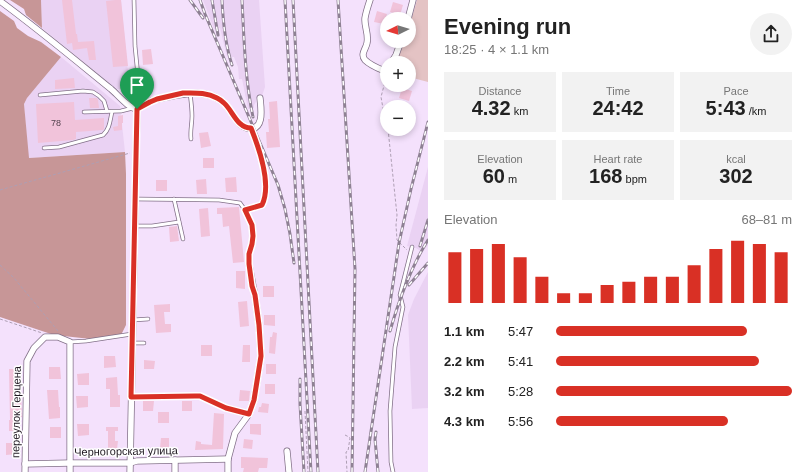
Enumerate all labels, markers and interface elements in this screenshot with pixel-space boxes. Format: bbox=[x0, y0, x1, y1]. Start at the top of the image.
north arrow bbox=[380, 12, 416, 48]
map controls bbox=[380, 12, 416, 136]
button: share bbox=[750, 13, 792, 55]
text: Evening run bbox=[444, 14, 571, 39]
text: 18:25 · 4 × 1.1 km bbox=[444, 42, 549, 57]
button: + bbox=[380, 56, 416, 92]
pin bbox=[120, 68, 154, 109]
icon: arrive bbox=[126, 74, 148, 96]
text: Distance bbox=[479, 85, 521, 97]
text: Time bbox=[606, 85, 630, 97]
text: Pace bbox=[723, 85, 749, 97]
text: 4.32 bbox=[472, 97, 511, 119]
text: 24:42 bbox=[592, 97, 644, 119]
text: 5:43 bbox=[706, 97, 746, 119]
button: − bbox=[380, 100, 416, 136]
text: km bbox=[511, 105, 528, 117]
text: /km bbox=[746, 105, 766, 117]
house number: 78 bbox=[51, 118, 61, 128]
text: Elevation bbox=[477, 153, 523, 165]
text: Heart rate bbox=[594, 153, 642, 165]
text: kcal bbox=[726, 153, 746, 165]
text: 60 bbox=[483, 165, 505, 187]
text: 168 bbox=[589, 165, 622, 187]
text: 302 bbox=[719, 165, 753, 187]
text: m bbox=[505, 173, 517, 185]
text: bpm bbox=[622, 173, 647, 185]
text: Elevation bbox=[444, 212, 497, 227]
text: 68–81 m bbox=[741, 212, 792, 227]
text: 1.1 km bbox=[444, 324, 484, 339]
text: 5:47 bbox=[508, 324, 533, 339]
text: 2.2 km bbox=[444, 354, 484, 369]
text: 5:41 bbox=[508, 354, 533, 369]
street label: переулок Герцена bbox=[9, 365, 23, 458]
text: 3.2 km bbox=[444, 384, 484, 399]
text: 5:28 bbox=[508, 384, 533, 399]
text: 4.3 km bbox=[444, 414, 484, 429]
text: 5:56 bbox=[508, 414, 533, 429]
street label: Черногорская улица bbox=[74, 444, 179, 458]

